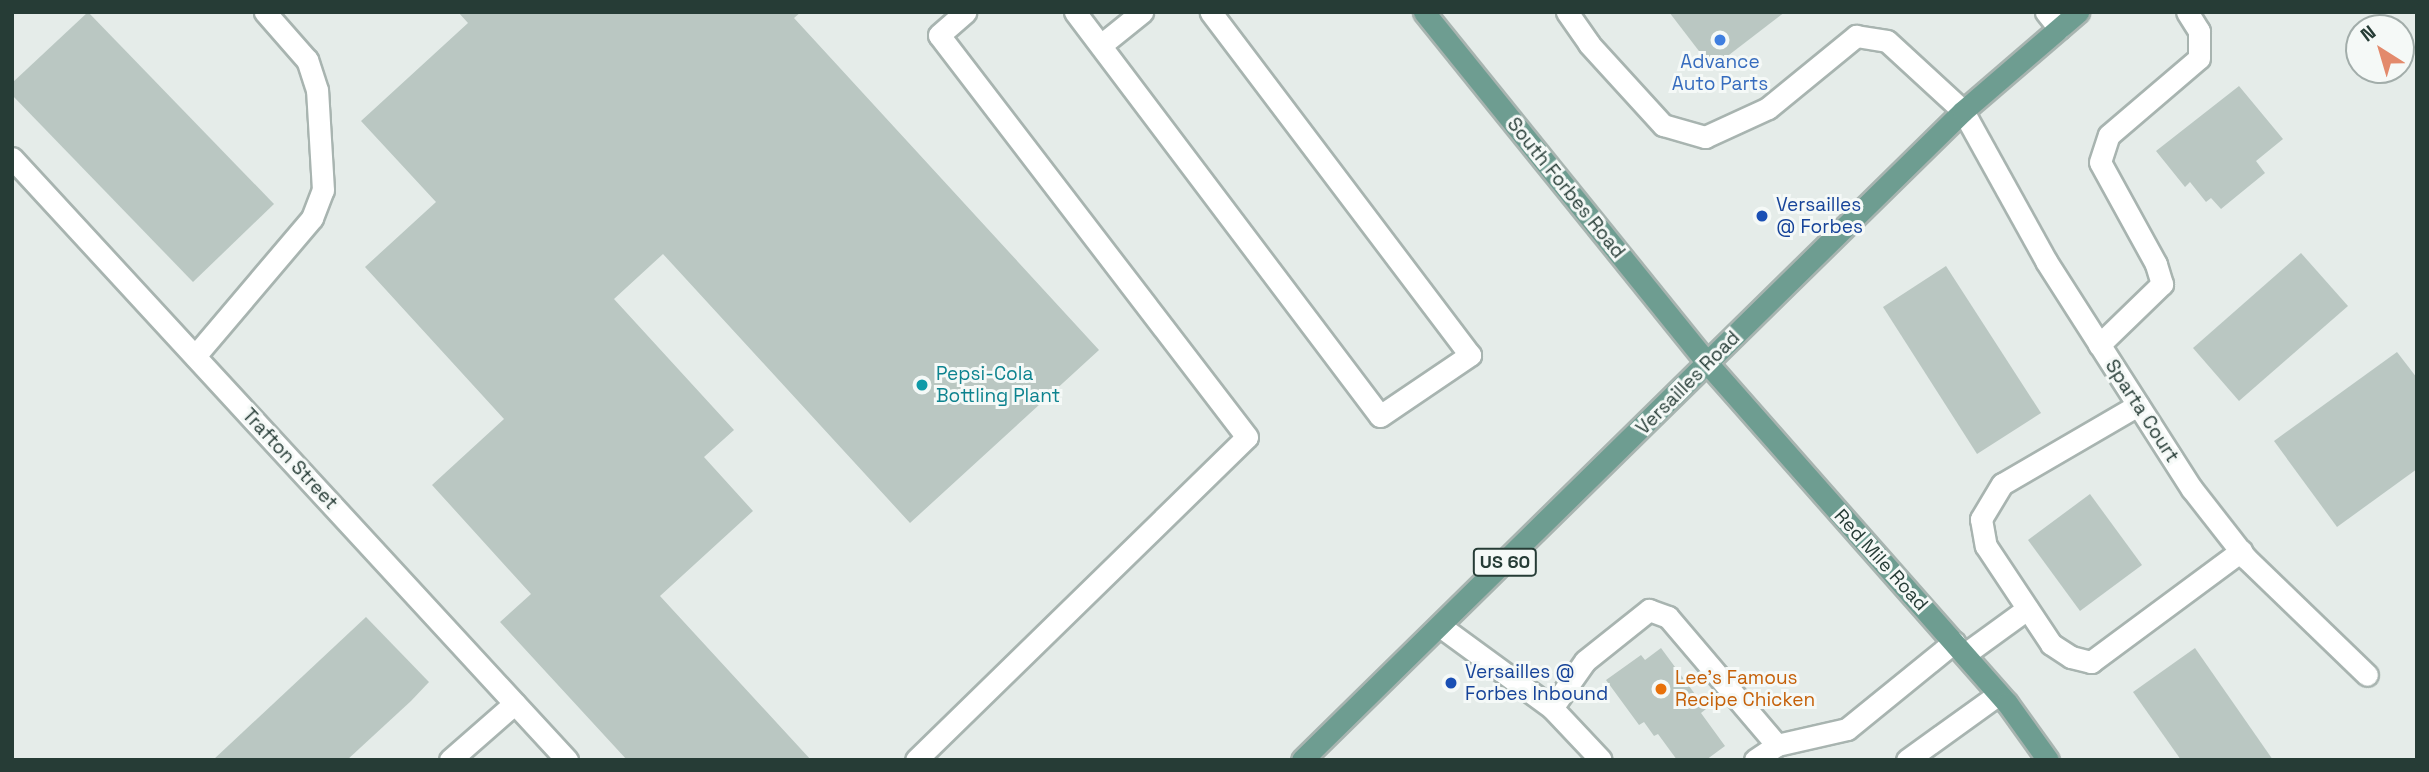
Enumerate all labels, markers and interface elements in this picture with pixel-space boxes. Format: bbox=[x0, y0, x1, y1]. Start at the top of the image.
north arrow bbox=[2345, 14, 2415, 84]
text: N bbox=[2356, 20, 2381, 47]
marker: Advance Auto Parts bbox=[1712, 32, 1728, 48]
place label: Advance Auto Parts bbox=[1672, 51, 1768, 95]
street label: South Forbes Road bbox=[1502, 113, 1630, 263]
place label: Versailles @ Forbes bbox=[1776, 194, 1863, 238]
marker: Versailles @ Forbes bbox=[1754, 208, 1770, 224]
street label: Versailles Road bbox=[1632, 327, 1744, 439]
street label: Sparta Court bbox=[2100, 355, 2184, 467]
place label: Pepsi-Cola Bottling Plant bbox=[936, 363, 1060, 407]
marker: Pepsi-Cola Bottling Plant bbox=[914, 377, 930, 393]
street label: Trafton Street bbox=[237, 404, 343, 514]
street label: Red Mile Road bbox=[1829, 504, 1933, 616]
road number: US 60 bbox=[1472, 548, 1538, 576]
place label: Versailles @ Forbes Inbound bbox=[1465, 661, 1608, 705]
place label: Lee's Famous Recipe Chicken bbox=[1675, 667, 1815, 711]
marker: Versailles @ Forbes Inbound bbox=[1443, 675, 1459, 691]
marker: Lee's Famous Recipe Chicken bbox=[1653, 681, 1669, 697]

